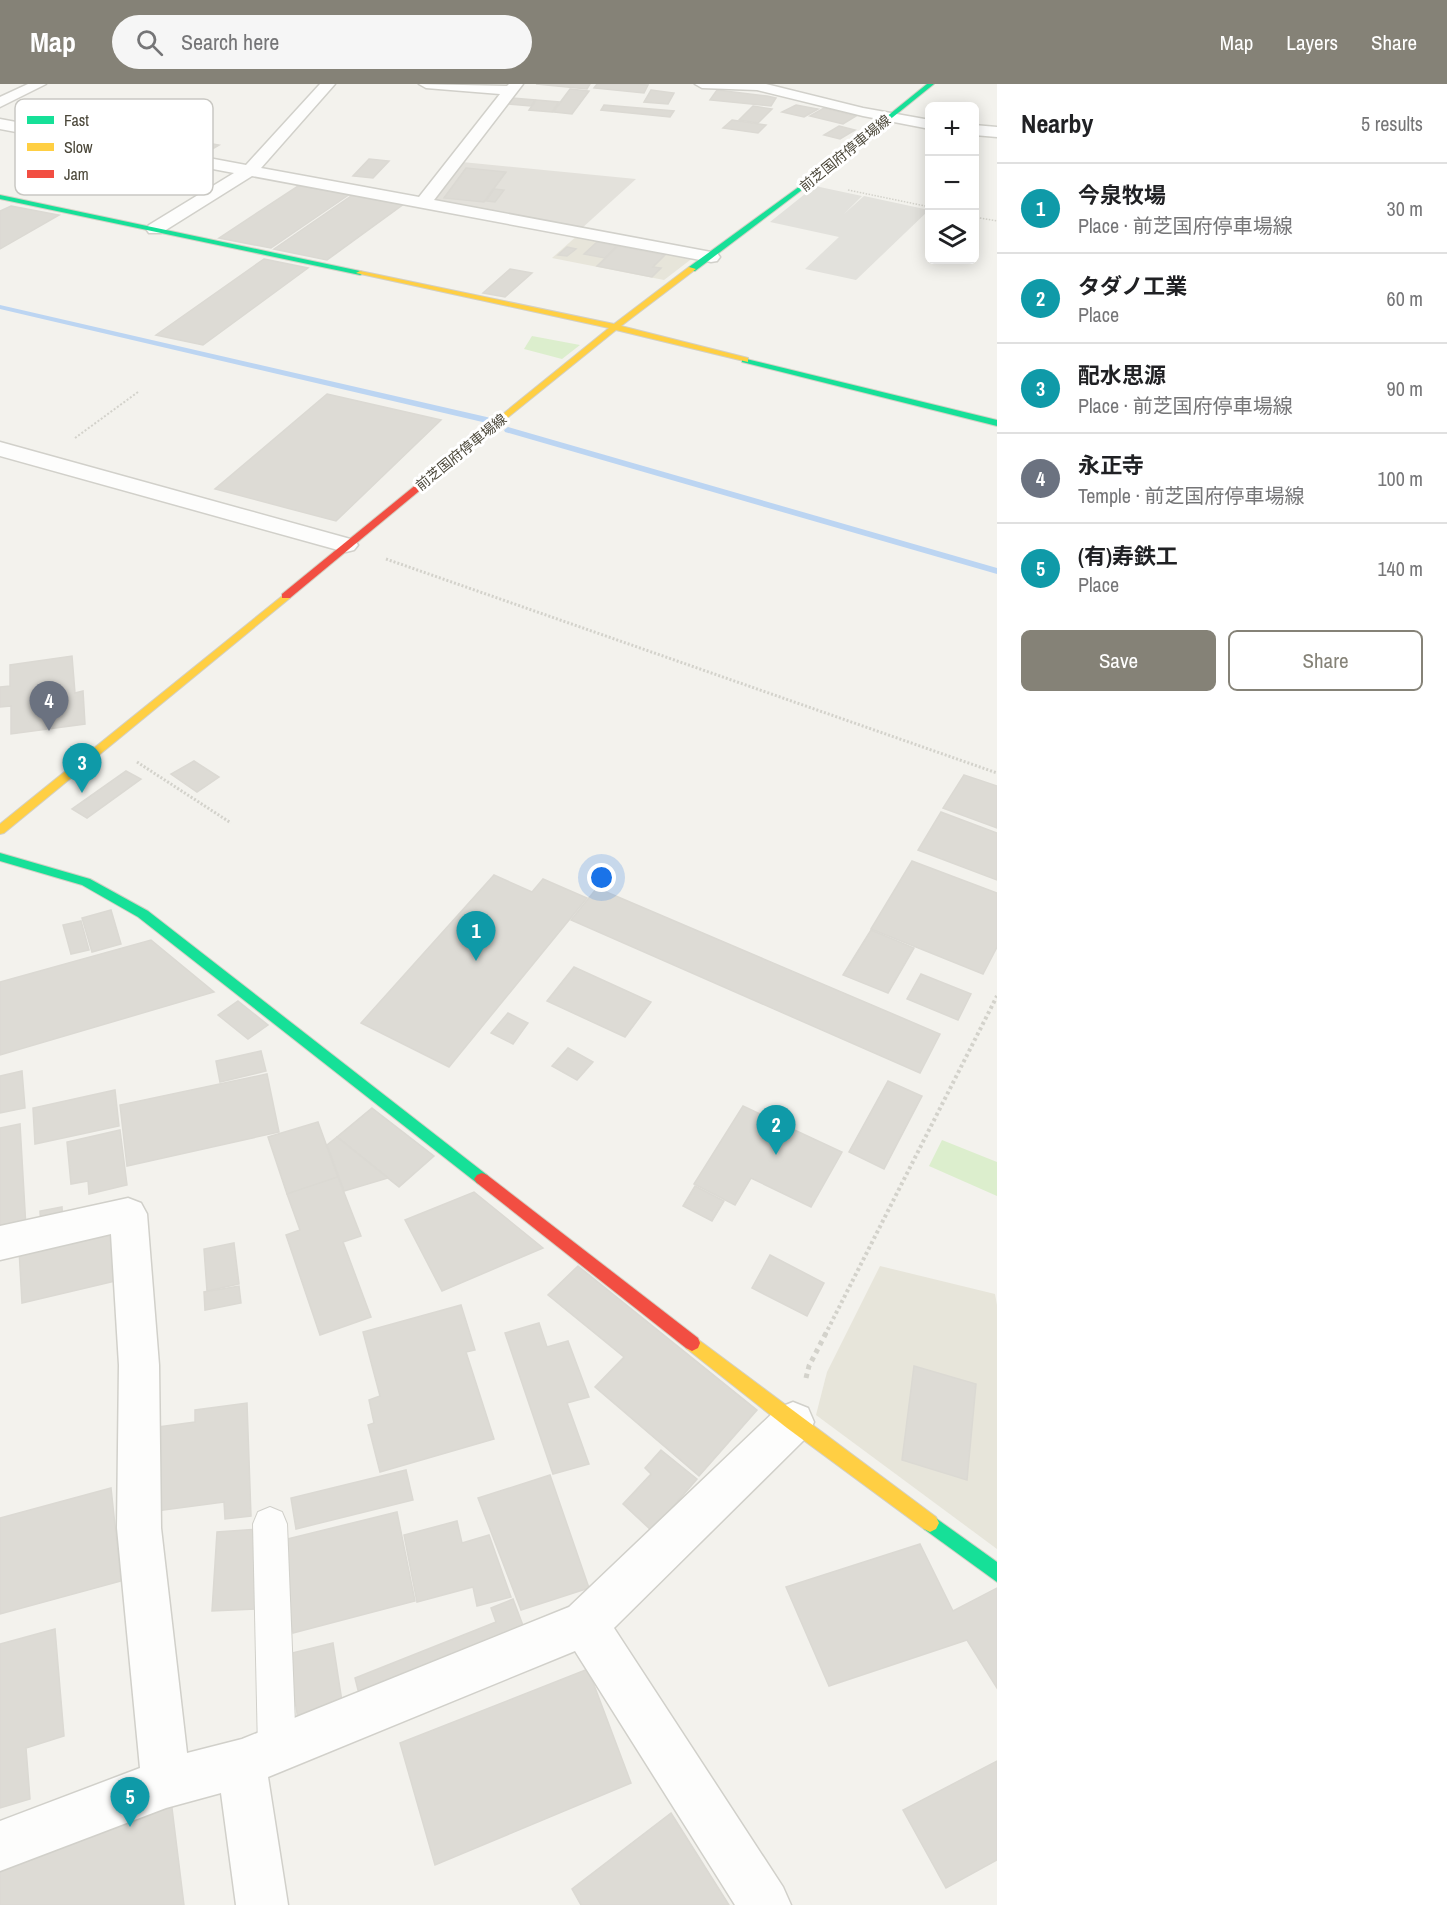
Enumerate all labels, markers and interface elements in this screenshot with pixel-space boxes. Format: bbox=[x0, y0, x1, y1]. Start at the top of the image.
search box bbox=[112, 15, 532, 69]
text: Map bbox=[30, 23, 76, 61]
icon: search bbox=[133, 26, 166, 59]
text: Search here bbox=[181, 27, 279, 57]
text: Map bbox=[1220, 28, 1253, 57]
text: Layers bbox=[1286, 28, 1338, 57]
text: Share bbox=[1371, 28, 1417, 57]
legend bbox=[15, 99, 213, 195]
map controls bbox=[925, 102, 979, 264]
button: + bbox=[925, 102, 979, 156]
text: Nearby bbox=[1021, 106, 1093, 141]
text: Fast bbox=[64, 109, 89, 131]
text: 5 results bbox=[1361, 110, 1423, 137]
street label: 前芝国府停車場線 bbox=[796, 111, 894, 195]
text: Slow bbox=[64, 136, 93, 158]
button: − bbox=[925, 156, 979, 210]
text: Jam bbox=[64, 163, 89, 185]
text: 今泉牧場 bbox=[1078, 180, 1166, 210]
text: 1 bbox=[1036, 195, 1045, 222]
text: 30 m bbox=[1387, 195, 1423, 222]
button: layers bbox=[925, 210, 979, 264]
text: Place · 前芝国府停車場線 bbox=[1078, 212, 1293, 239]
text: タダノ工業 bbox=[1078, 271, 1187, 301]
text: 2 bbox=[1036, 285, 1045, 312]
text: 60 m bbox=[1387, 285, 1423, 312]
text: Place bbox=[1078, 301, 1119, 328]
text: 配水思源 bbox=[1078, 360, 1166, 390]
text: 3 bbox=[1036, 375, 1045, 402]
text: 90 m bbox=[1387, 375, 1423, 402]
text: Place · 前芝国府停車場線 bbox=[1078, 392, 1293, 419]
street label: 前芝国府停車場線 bbox=[412, 410, 510, 494]
text: 永正寺 bbox=[1078, 450, 1144, 480]
text: 4 bbox=[1036, 465, 1045, 492]
text: 100 m bbox=[1377, 465, 1423, 492]
text: Temple · 前芝国府停車場線 bbox=[1078, 482, 1305, 509]
text: (有)寿鉄工 bbox=[1078, 541, 1178, 571]
text: 5 bbox=[1036, 555, 1045, 582]
text: 140 m bbox=[1377, 555, 1423, 582]
text: Place bbox=[1078, 571, 1119, 598]
button: Save bbox=[1021, 630, 1216, 691]
button: Share bbox=[1228, 630, 1423, 691]
pin: 4 bbox=[29, 682, 68, 731]
pin: 3 bbox=[62, 744, 101, 793]
your location bbox=[587, 863, 616, 892]
pin: 1 bbox=[456, 912, 496, 961]
pin: 2 bbox=[756, 1106, 796, 1155]
pin: 5 bbox=[110, 1778, 150, 1827]

